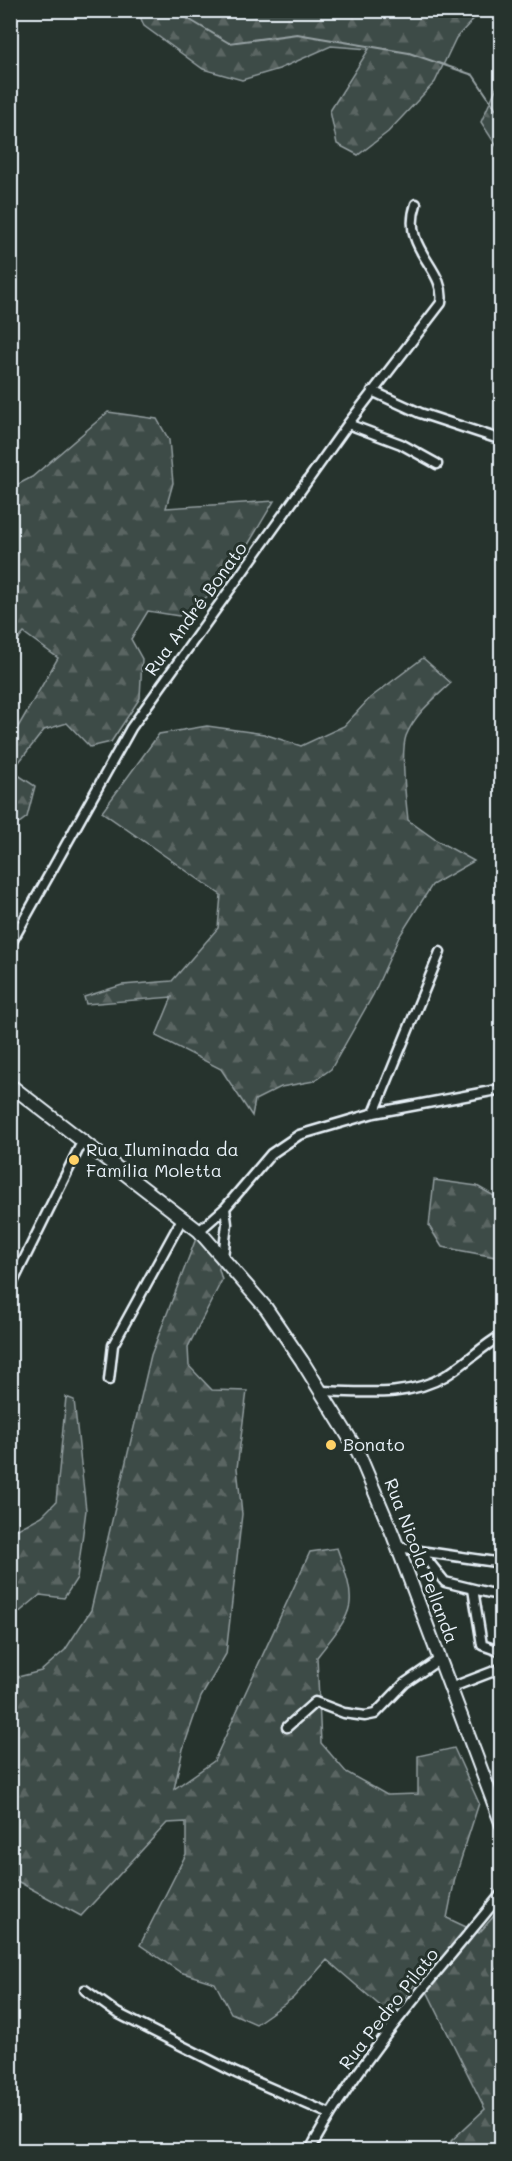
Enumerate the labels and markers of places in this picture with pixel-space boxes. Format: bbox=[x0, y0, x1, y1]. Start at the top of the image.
place label: Rua Iluminada da Família Moletta bbox=[86, 1137, 239, 1182]
marker: Rua Iluminada da Família Moletta bbox=[67, 1153, 81, 1167]
place label: Bonato bbox=[343, 1432, 405, 1456]
marker: Bonato bbox=[324, 1438, 338, 1452]

